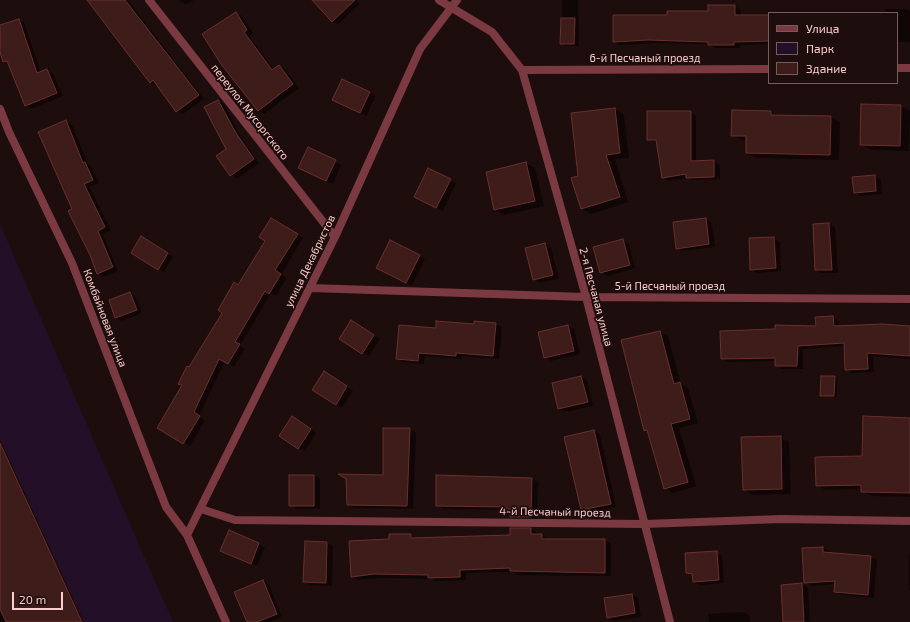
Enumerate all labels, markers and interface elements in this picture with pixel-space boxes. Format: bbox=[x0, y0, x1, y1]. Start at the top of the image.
legend bbox=[768, 12, 898, 84]
text: Улица bbox=[806, 21, 839, 35]
text: Парк bbox=[806, 41, 834, 55]
street label: 6-й Песчаный проезд bbox=[590, 51, 700, 65]
street label: переулок Мусоргского bbox=[208, 61, 292, 163]
text: Здание bbox=[806, 61, 847, 75]
street label: улица Декабристов bbox=[282, 213, 338, 309]
street label: 2-я Песчаная улица bbox=[576, 246, 616, 348]
street label: Комбайновая улица bbox=[80, 267, 130, 369]
street label: 5-й Песчаный проезд bbox=[615, 279, 725, 293]
street label: 4-й Песчаный проезд bbox=[499, 504, 611, 520]
scale bar bbox=[14, 584, 65, 610]
text: 20 m bbox=[19, 592, 46, 606]

